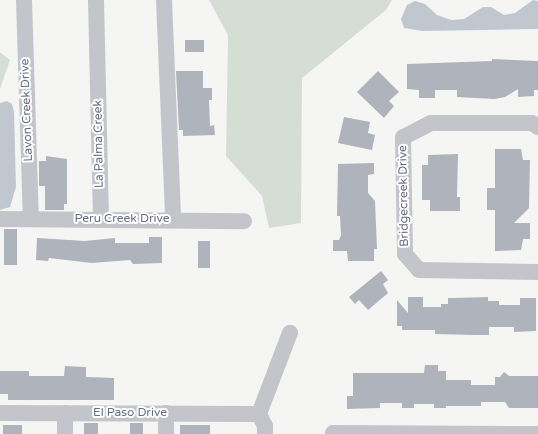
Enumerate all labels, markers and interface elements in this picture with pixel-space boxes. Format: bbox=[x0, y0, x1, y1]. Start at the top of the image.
street label: Lavon Creek Drive bbox=[18, 58, 36, 162]
street label: La Palma Creek bbox=[91, 100, 107, 188]
street label: Bridgecreek Drive bbox=[396, 145, 412, 247]
street label: Peru Creek Drive bbox=[74, 212, 170, 226]
street label: El Paso Drive bbox=[93, 406, 167, 420]

